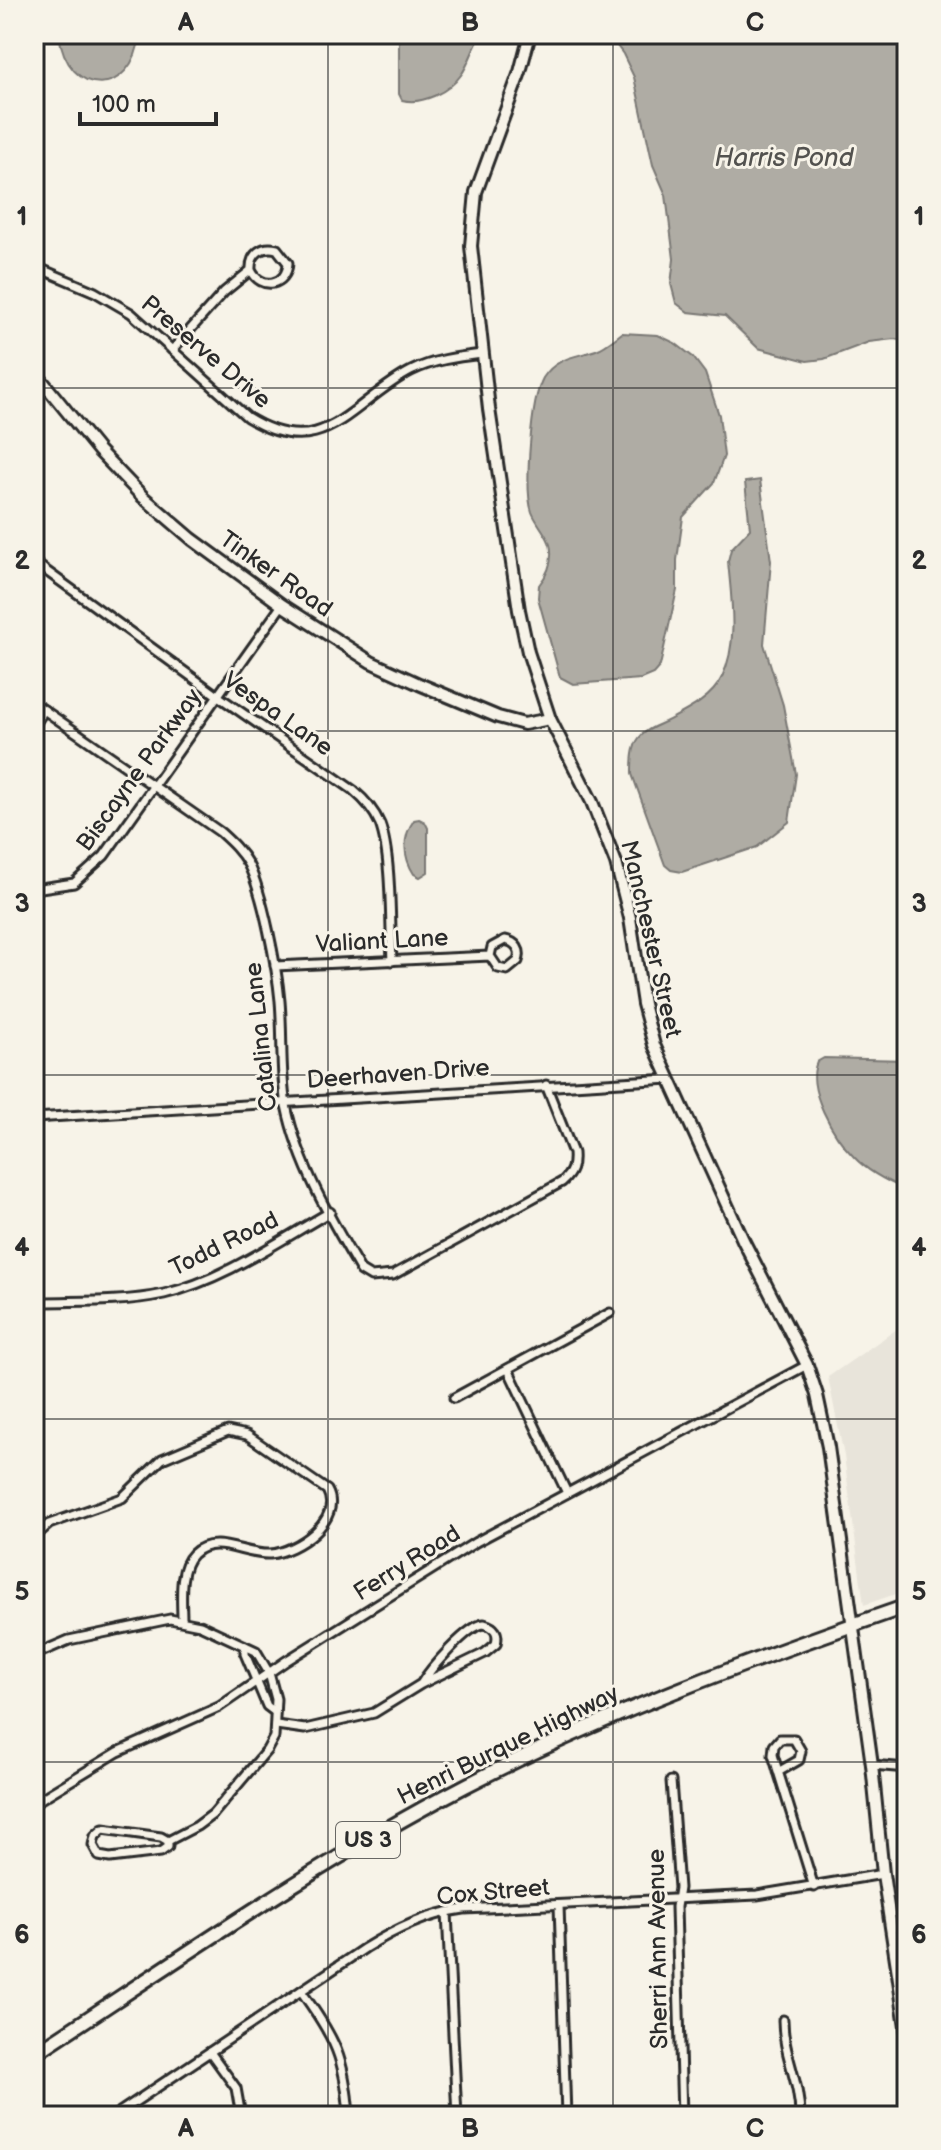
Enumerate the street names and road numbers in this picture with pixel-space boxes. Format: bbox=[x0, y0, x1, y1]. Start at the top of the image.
street label: Preserve Drive bbox=[135, 289, 277, 415]
street label: Tinker Road bbox=[214, 524, 338, 624]
street label: Vespa Lane bbox=[217, 666, 339, 762]
street label: Biscayne Parkway bbox=[70, 683, 208, 857]
street label: Manchester Street bbox=[614, 838, 688, 1041]
street label: Valiant Lane bbox=[315, 923, 449, 959]
street label: Catalina Lane bbox=[239, 961, 283, 1113]
street label: Deerhaven Drive bbox=[306, 1053, 490, 1095]
street label: Todd Road bbox=[165, 1205, 283, 1283]
street label: Ferry Road bbox=[348, 1519, 466, 1607]
street label: Henri Burque Highway bbox=[393, 1679, 624, 1811]
road number: US 3 bbox=[336, 1822, 400, 1858]
street label: Sherri Ann Avenue bbox=[642, 1849, 674, 2049]
street label: Cox Street bbox=[435, 1873, 551, 1911]

